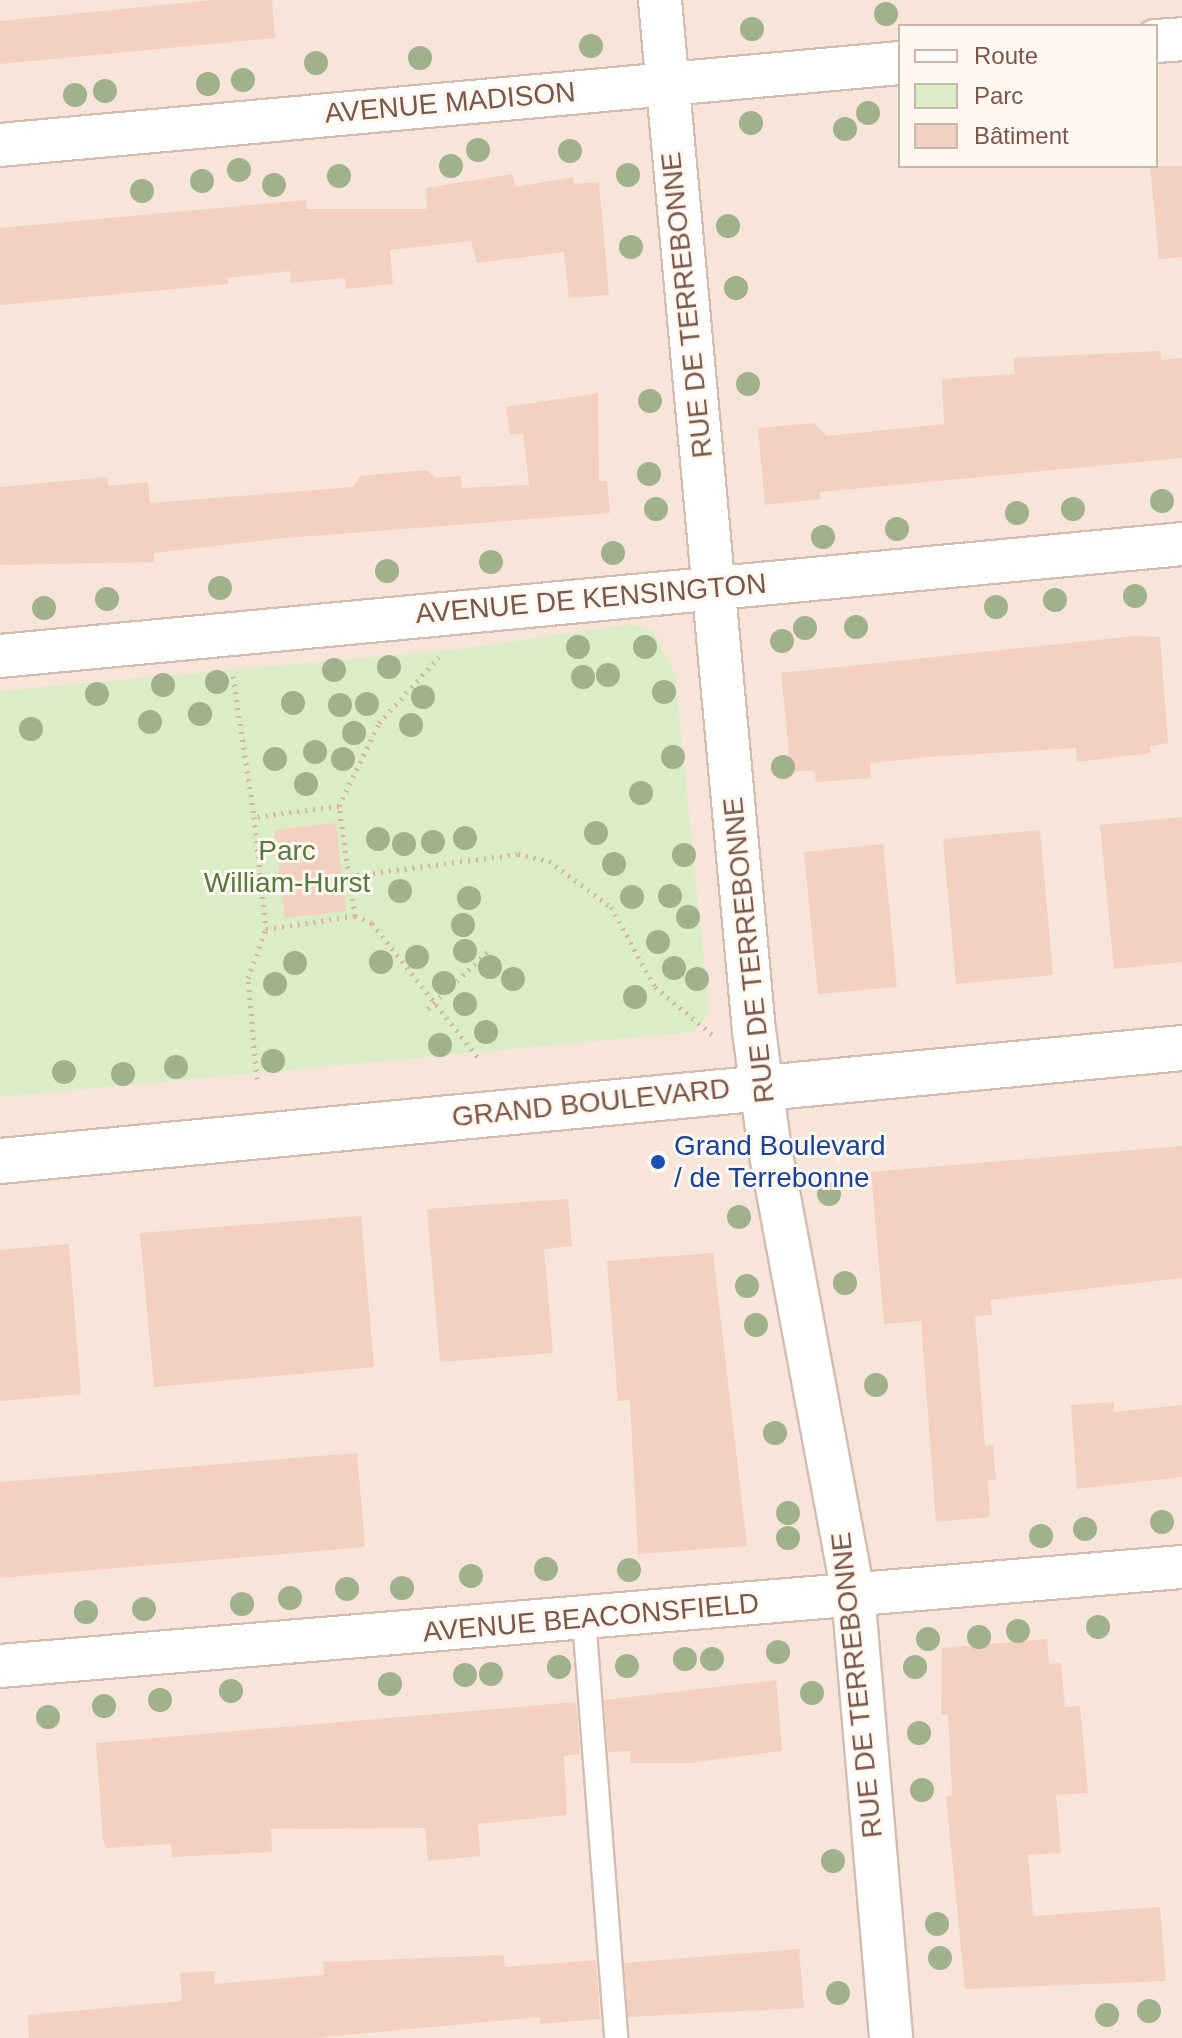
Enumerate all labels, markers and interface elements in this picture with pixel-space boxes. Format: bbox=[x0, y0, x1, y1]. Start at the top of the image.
legend bbox=[898, 24, 1158, 168]
text: Route bbox=[974, 42, 1038, 69]
street label: AVENUE MADISON bbox=[323, 75, 577, 131]
text: Parc bbox=[974, 82, 1023, 109]
text: Bâtiment bbox=[974, 122, 1069, 149]
street label: RUE DE TERREBONNE bbox=[654, 150, 720, 460]
street label: AVENUE DE KENSINGTON bbox=[414, 567, 768, 631]
street label: RUE DE TERREBONNE bbox=[716, 795, 782, 1105]
park label: Parc William-Hurst bbox=[204, 834, 370, 900]
street label: GRAND BOULEVARD bbox=[450, 1072, 732, 1134]
place label: Grand Boulevard / de Terrebonne bbox=[674, 1129, 886, 1195]
marker: Grand Boulevard / de Terrebonne bbox=[649, 1153, 667, 1171]
street label: RUE DE TERREBONNE bbox=[824, 1530, 890, 1840]
street label: AVENUE BEACONSFIELD bbox=[422, 1587, 760, 1649]

